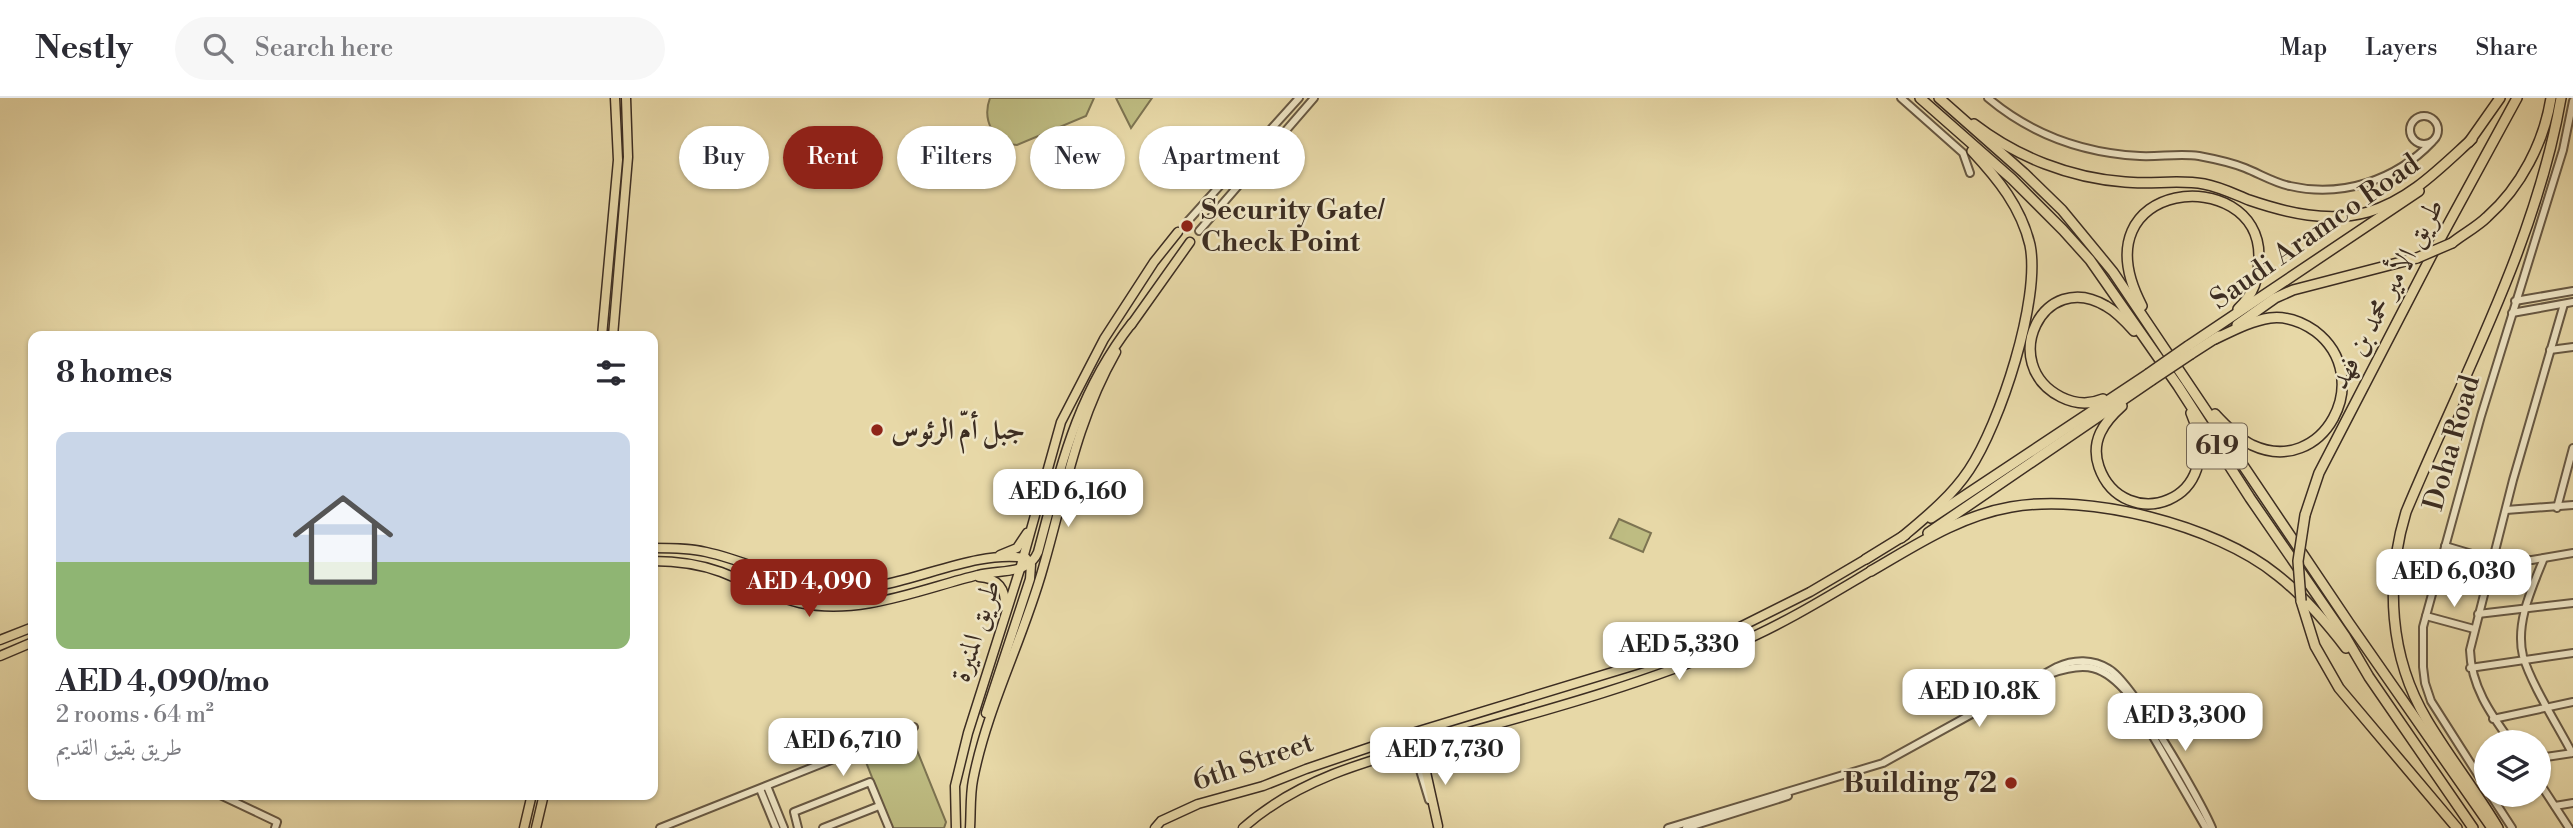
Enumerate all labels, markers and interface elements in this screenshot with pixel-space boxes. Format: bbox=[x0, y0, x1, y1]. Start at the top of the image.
search box bbox=[175, 17, 665, 80]
text: Nestly bbox=[35, 28, 133, 69]
icon: search bbox=[199, 29, 237, 67]
text: Search here bbox=[255, 32, 393, 64]
text: Map bbox=[2280, 33, 2327, 63]
text: Layers bbox=[2365, 33, 2437, 63]
text: Share bbox=[2475, 33, 2538, 63]
chip: Buy bbox=[679, 126, 769, 189]
chip: Rent bbox=[783, 126, 883, 189]
chip: Filters bbox=[897, 126, 1016, 189]
chip: New bbox=[1030, 126, 1125, 189]
chip: Apartment bbox=[1139, 126, 1305, 189]
street label: Saudi Aramco Road bbox=[2204, 147, 2427, 317]
street label: طريق الأمير محمد بن فهد bbox=[2320, 191, 2452, 396]
place label: Security Gate/ Check Point bbox=[1201, 193, 1385, 260]
marker: Security Gate/ Check Point bbox=[1179, 218, 1195, 234]
text: 8 homes bbox=[56, 354, 172, 392]
icon: filters bbox=[592, 354, 630, 392]
street label: Doha Road bbox=[2416, 371, 2488, 515]
place label: جبل أمّ الرئوس bbox=[891, 410, 1025, 454]
marker: جبل أمّ الرئوس bbox=[869, 422, 885, 438]
road number: 619 bbox=[2187, 424, 2247, 468]
pin: AED 6,160 bbox=[988, 470, 1148, 529]
icon: home bbox=[280, 477, 406, 603]
text: AED 6,160 bbox=[1009, 478, 1127, 506]
pin: AED 6,030 bbox=[2374, 550, 2534, 609]
text: AED 6,030 bbox=[2392, 558, 2516, 586]
pin: AED 4,090 bbox=[729, 560, 889, 619]
text: AED 4,090 bbox=[747, 568, 871, 596]
street label: طريق المنيرة bbox=[943, 575, 1009, 687]
pin: AED 5,330 bbox=[1599, 622, 1759, 682]
text: AED 5,330 bbox=[1619, 631, 1739, 659]
text: AED 4,090/mo bbox=[56, 663, 270, 701]
pin: AED 10.8K bbox=[1899, 670, 2059, 729]
text: AED 10.8K bbox=[1918, 678, 2040, 706]
pin: AED 3,300 bbox=[2105, 694, 2265, 753]
text: 2 rooms · 64 m² bbox=[56, 701, 214, 729]
text: AED 3,300 bbox=[2124, 702, 2246, 730]
pin: AED 6,710 bbox=[763, 718, 923, 778]
street label: 6th Street bbox=[1188, 725, 1318, 799]
text: AED 6,710 bbox=[784, 727, 902, 755]
pin: AED 7,730 bbox=[1365, 728, 1525, 787]
map controls bbox=[2474, 730, 2551, 807]
button: layers bbox=[2474, 730, 2551, 807]
text: طريق بقيق القديم bbox=[56, 734, 182, 762]
text: AED 7,730 bbox=[1386, 736, 1504, 764]
place label: Building 72 bbox=[1843, 766, 1997, 801]
marker: Building 72 bbox=[2003, 775, 2019, 791]

